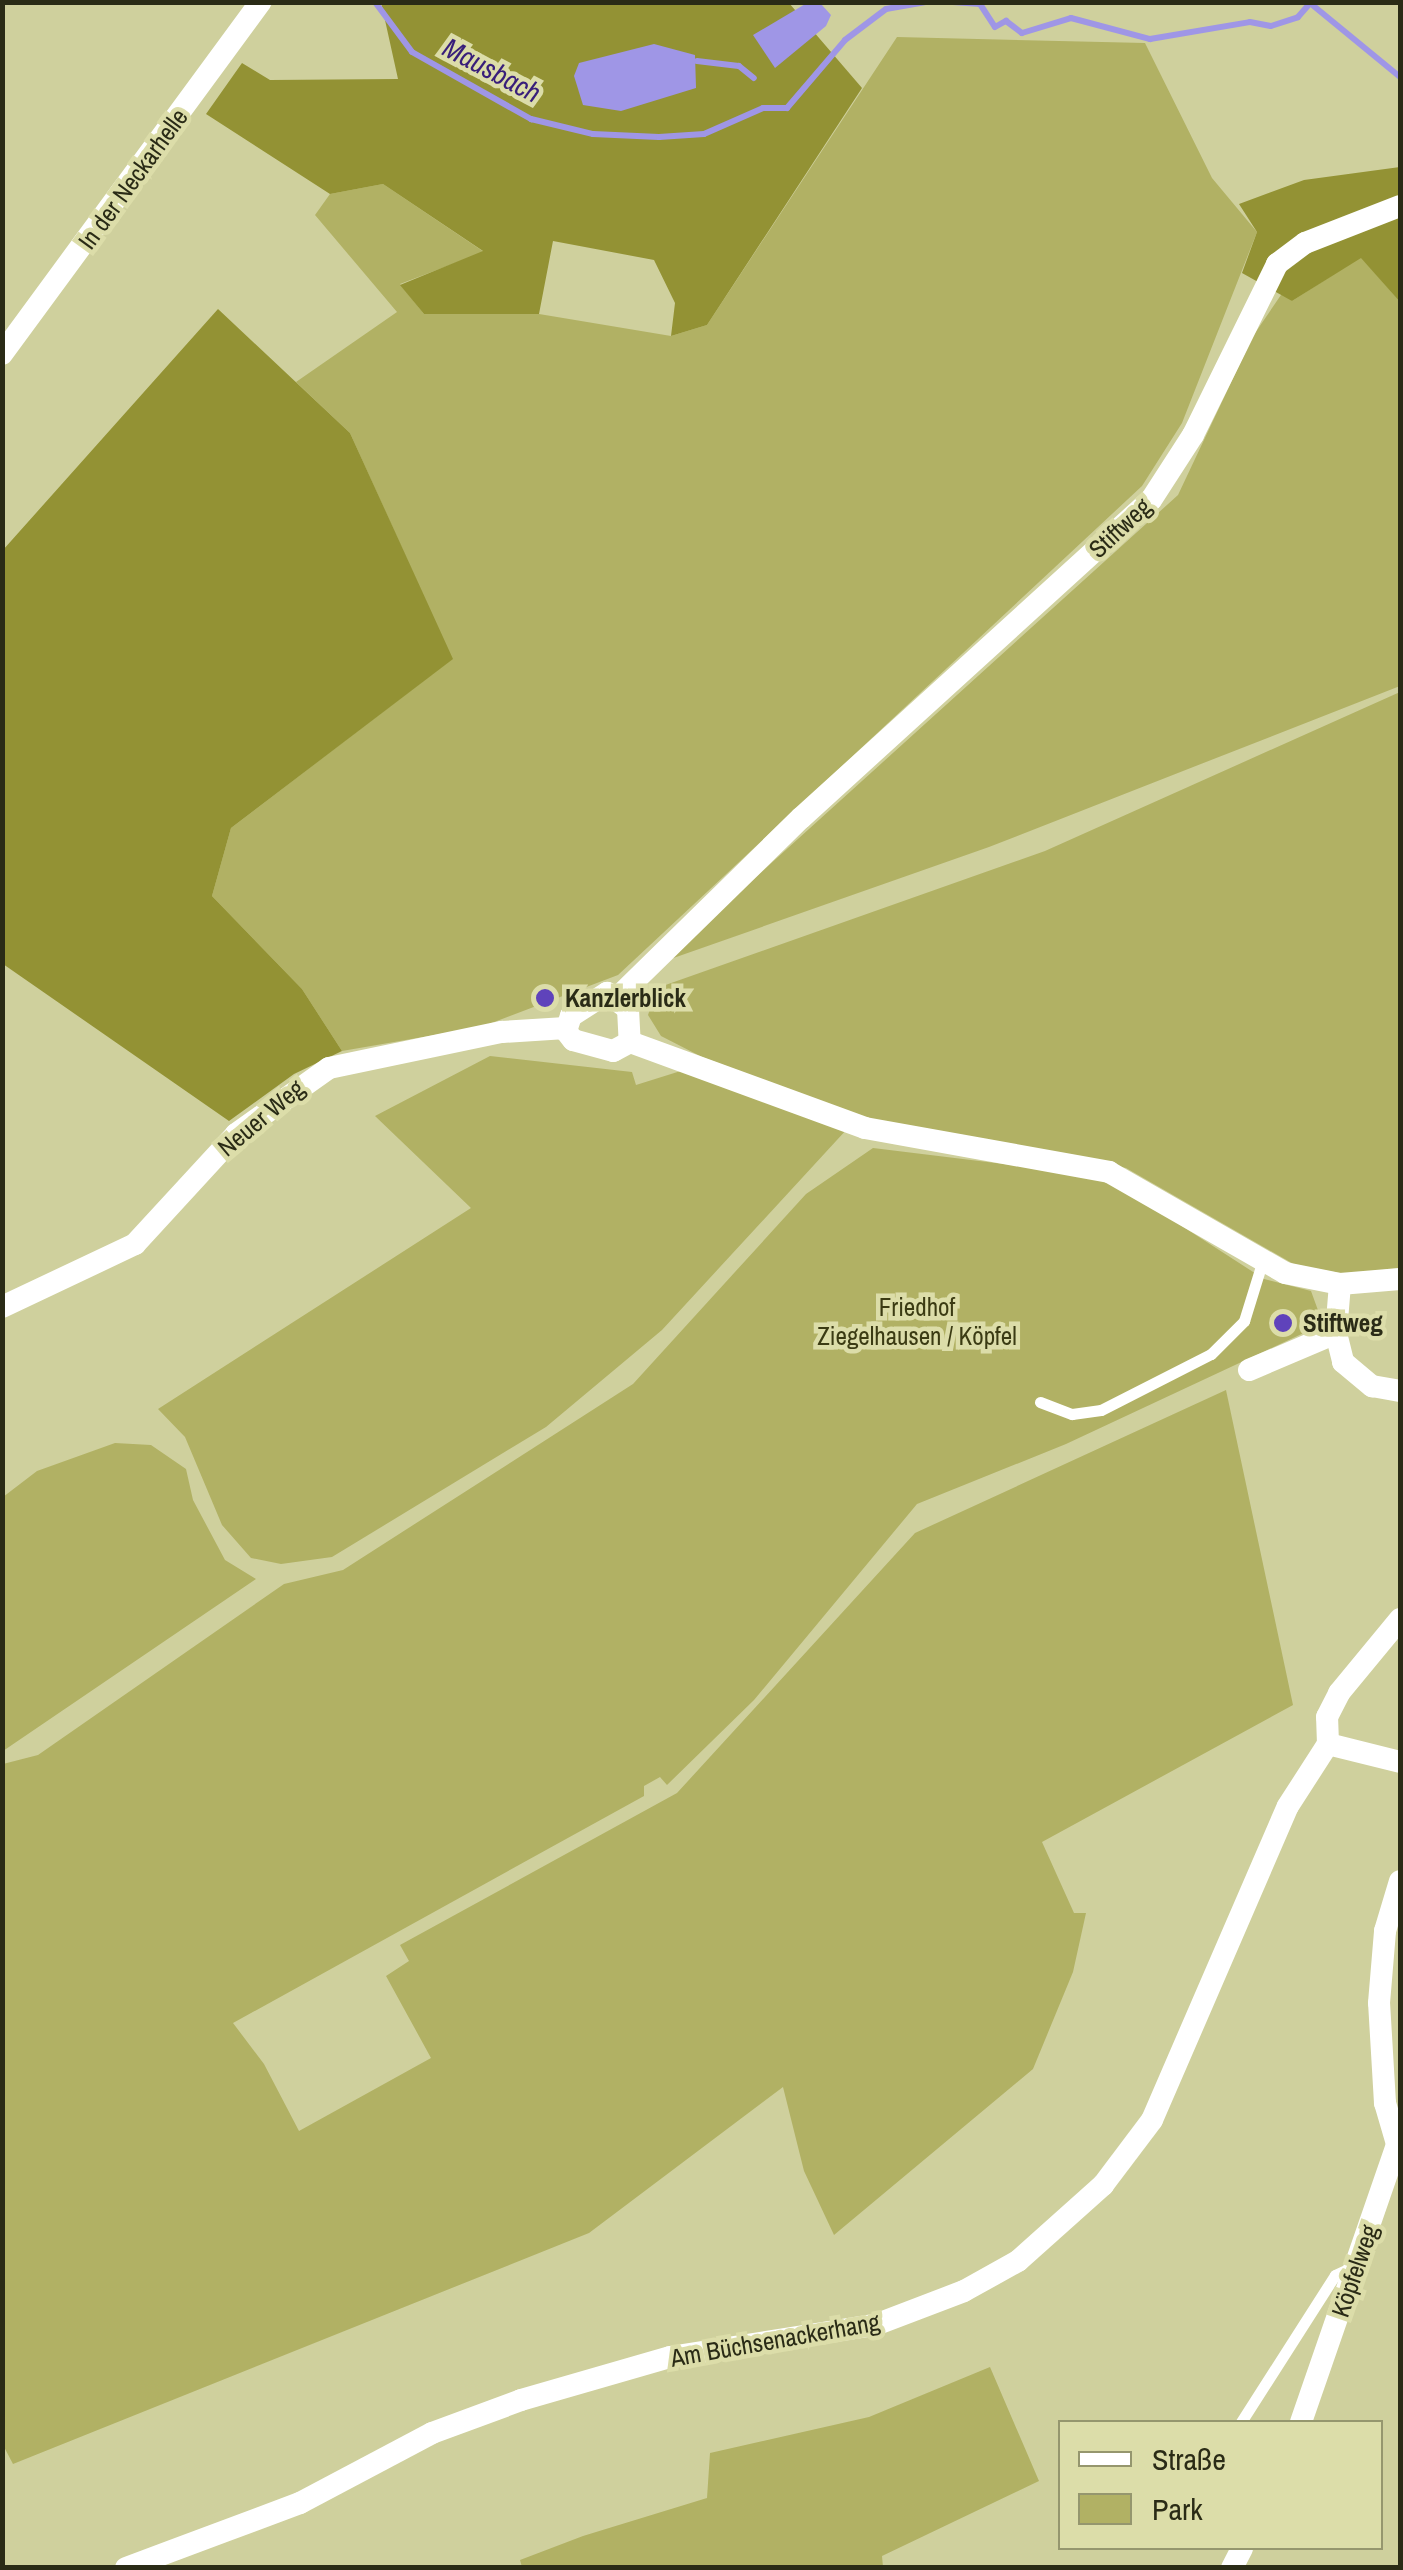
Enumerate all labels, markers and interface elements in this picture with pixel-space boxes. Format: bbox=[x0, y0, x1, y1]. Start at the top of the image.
water label: Mausbach bbox=[437, 30, 547, 110]
street label: In der Neckarhelle bbox=[72, 103, 194, 255]
street label: Stiftweg bbox=[1083, 492, 1157, 564]
place label: Kanzlerblick bbox=[565, 983, 686, 1013]
marker: Kanzlerblick bbox=[534, 987, 556, 1009]
street label: Neuer Weg bbox=[212, 1073, 310, 1163]
park label: Friedhof Ziegelhausen / Köpfel bbox=[817, 1293, 1017, 1352]
place label: Stiftweg bbox=[1303, 1308, 1383, 1338]
marker: Stiftweg bbox=[1272, 1312, 1294, 1334]
street label: Köpfelweg bbox=[1325, 2221, 1385, 2321]
street label: Am Büchsenackerhang bbox=[668, 2307, 882, 2373]
legend bbox=[1058, 2420, 1383, 2550]
text: Straße bbox=[1152, 2439, 1226, 2479]
text: Park bbox=[1152, 2489, 1203, 2529]

